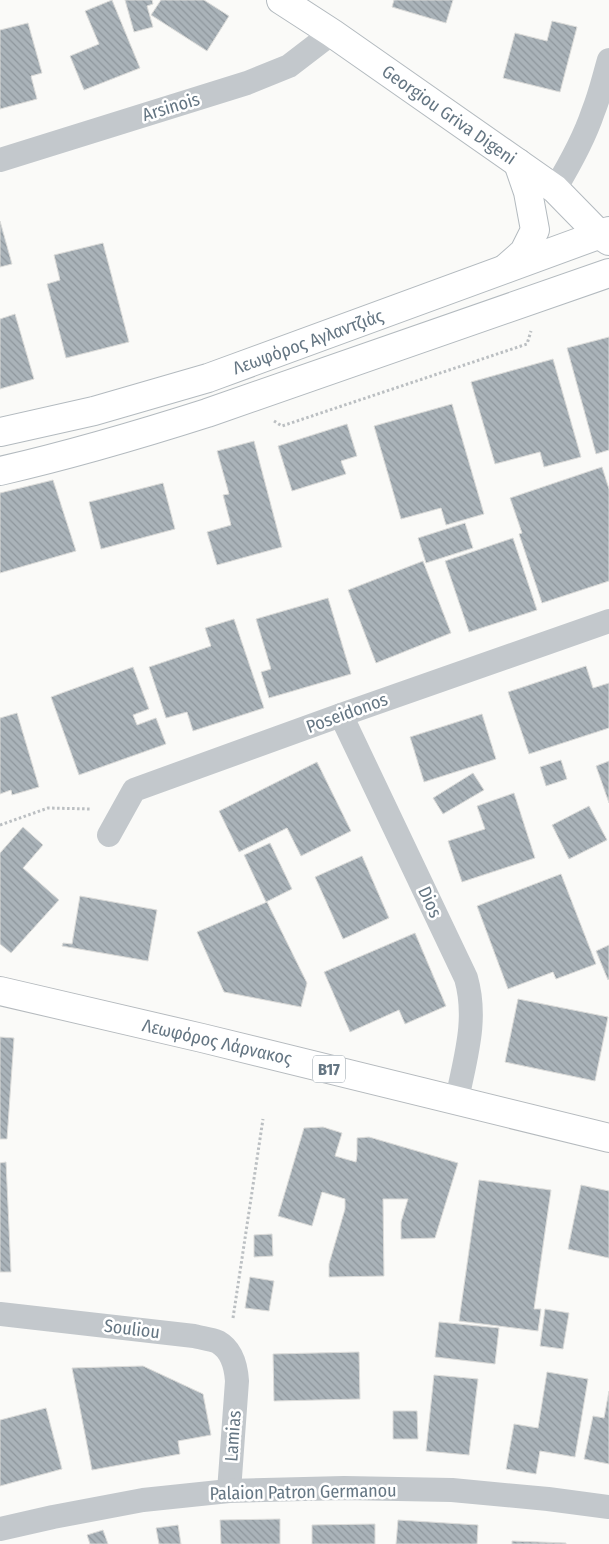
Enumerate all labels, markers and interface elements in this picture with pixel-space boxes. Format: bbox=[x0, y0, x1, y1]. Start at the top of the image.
street label: Georgiou Griva Digeni bbox=[378, 60, 520, 170]
street label: Arsinois bbox=[140, 88, 203, 126]
street label: Λεωφόρος Αγλαντζιάς bbox=[230, 304, 387, 379]
street label: Poseidonos bbox=[303, 688, 391, 738]
street label: Dios bbox=[413, 883, 447, 921]
street label: Λεωφόρος Λάρνακος bbox=[140, 1014, 294, 1070]
road number: B17 bbox=[313, 1056, 345, 1082]
street label: Souliou bbox=[103, 1315, 161, 1343]
street label: Lamias bbox=[220, 1409, 246, 1462]
street label: Palaion Patron Germanou bbox=[209, 1479, 397, 1505]

